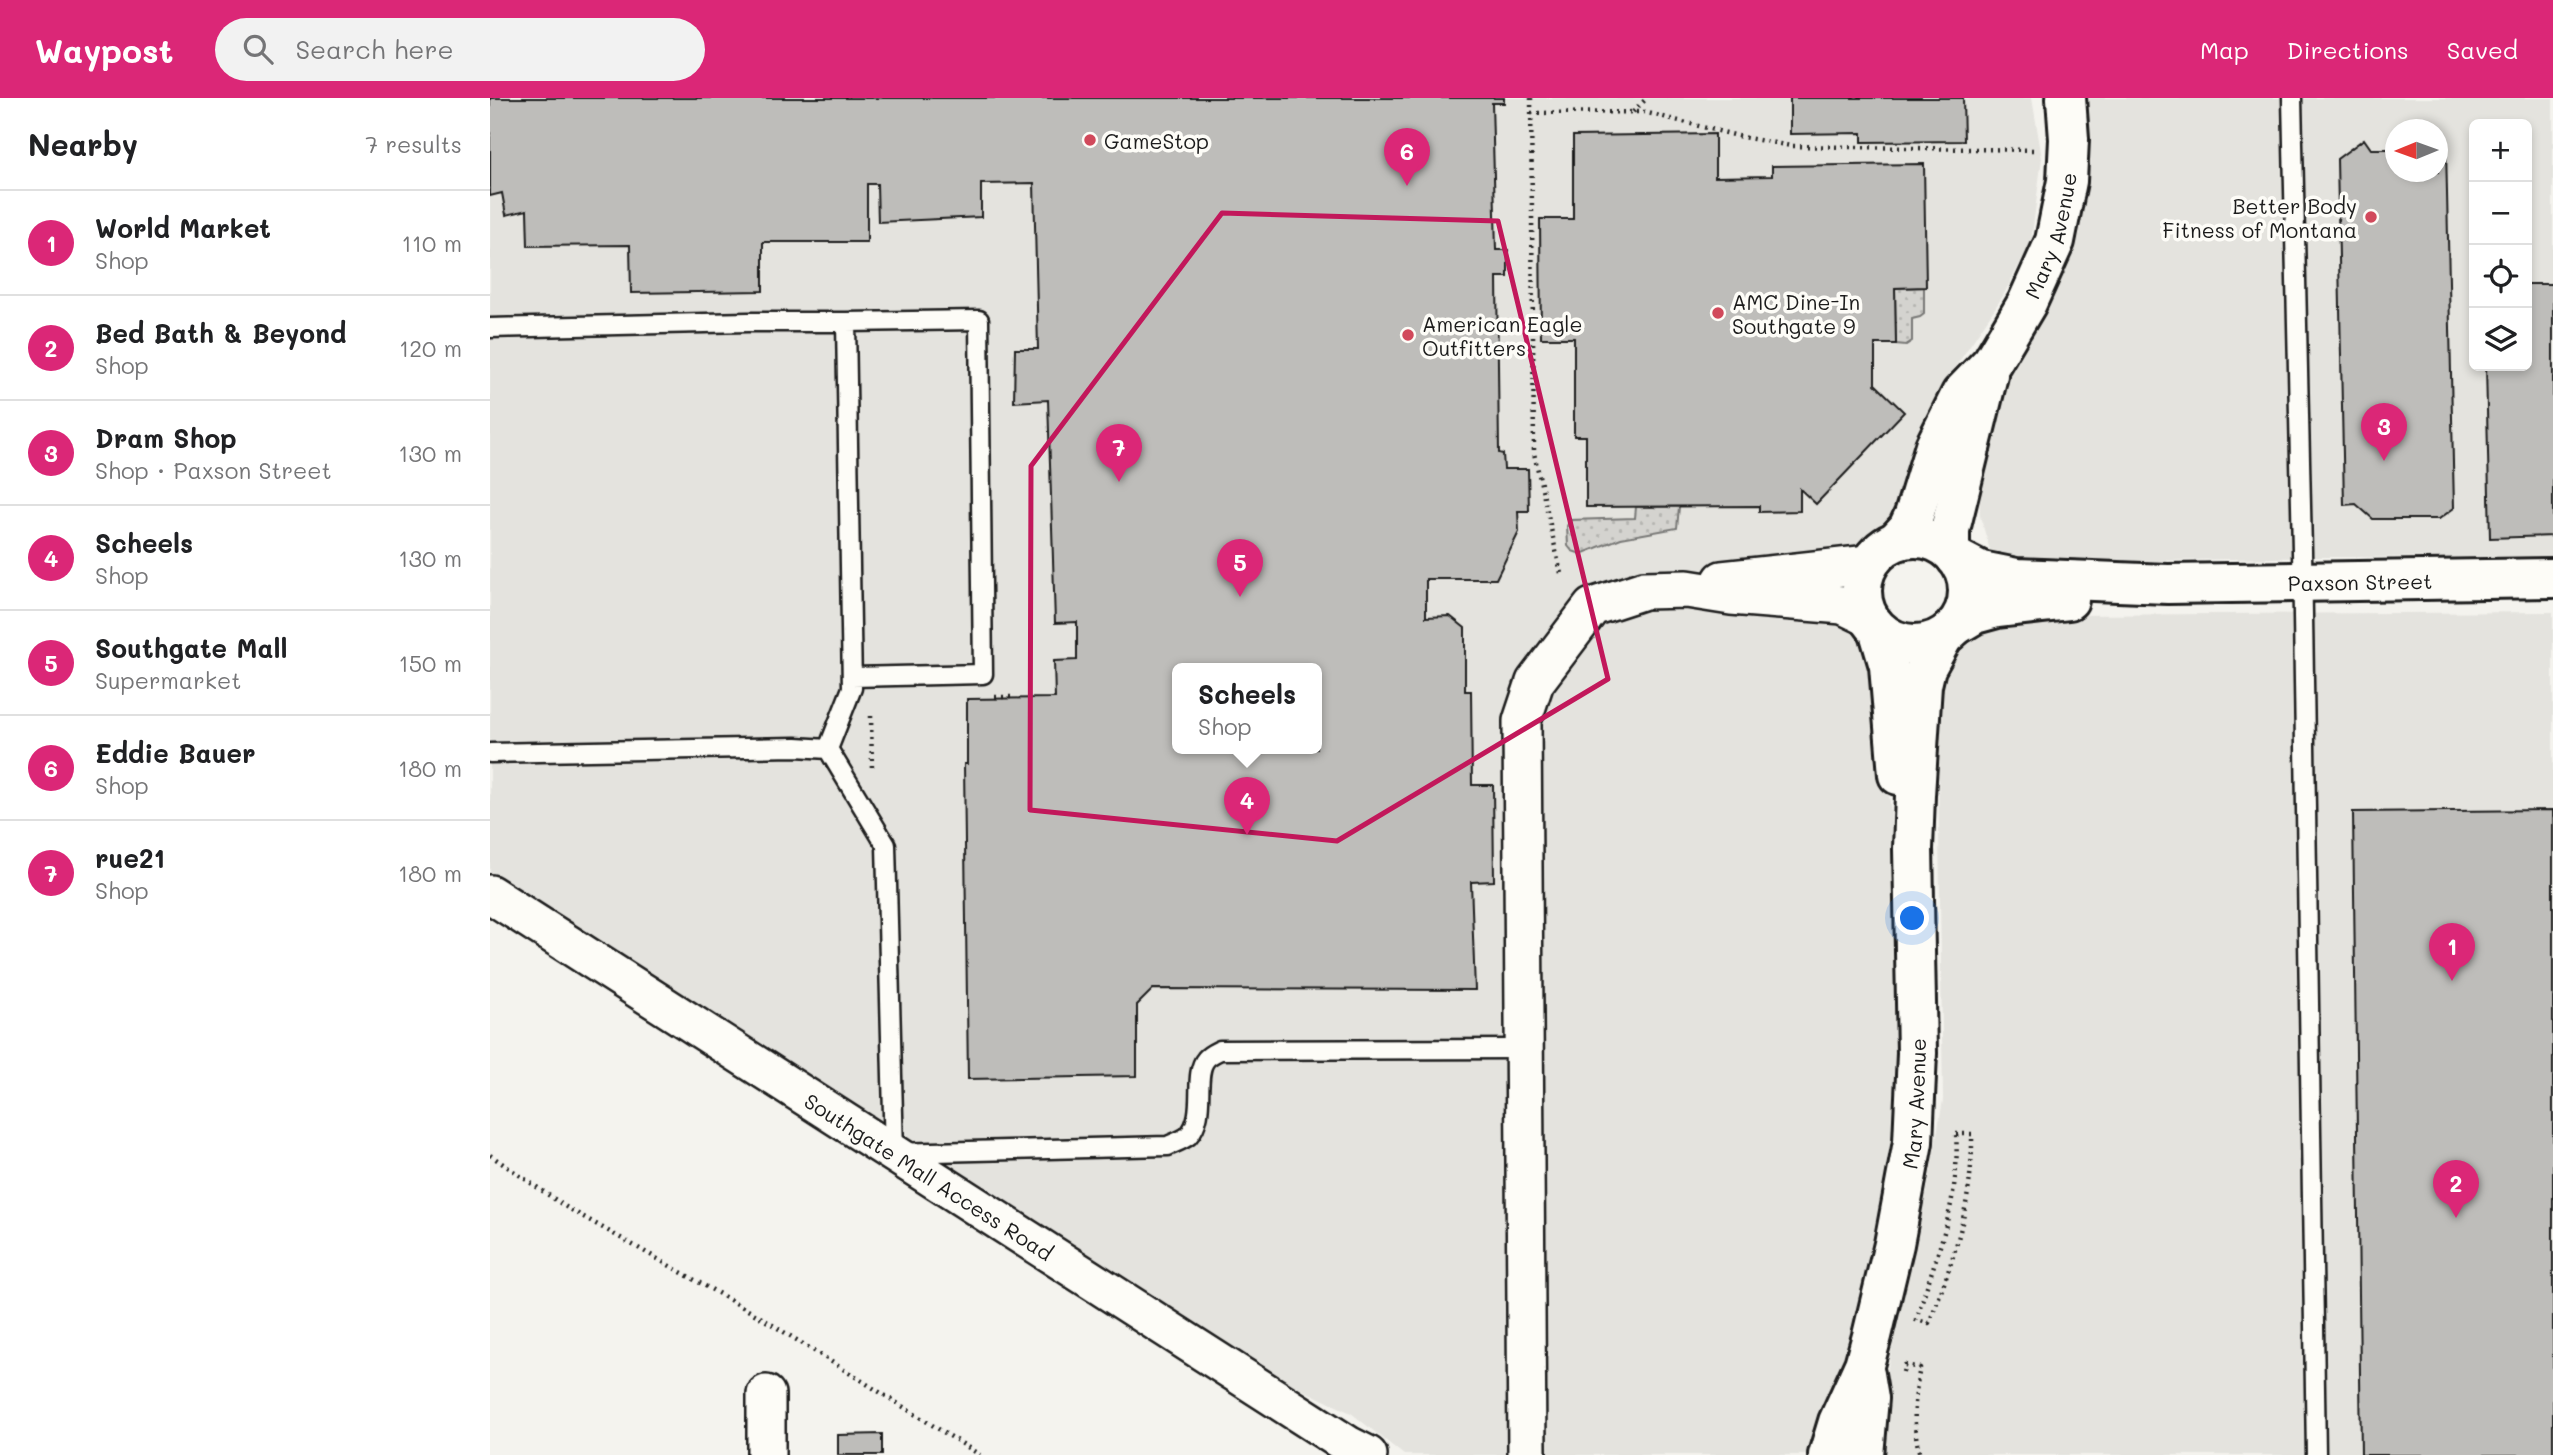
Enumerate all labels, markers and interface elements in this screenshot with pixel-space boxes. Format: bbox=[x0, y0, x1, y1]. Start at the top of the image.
search box bbox=[215, 18, 705, 81]
text: Waypost bbox=[35, 28, 173, 71]
icon: search bbox=[239, 30, 277, 68]
text: Search here bbox=[295, 32, 454, 66]
text: Map bbox=[2200, 34, 2249, 65]
text: Directions bbox=[2287, 34, 2409, 65]
text: Saved bbox=[2447, 34, 2518, 65]
north arrow bbox=[2385, 119, 2448, 182]
map controls bbox=[2469, 119, 2532, 371]
button: + bbox=[2469, 119, 2532, 182]
text: Nearby bbox=[28, 124, 138, 164]
place label: GameStop bbox=[1104, 127, 1209, 154]
pin: 6 bbox=[1384, 128, 1430, 186]
text: 7 results bbox=[365, 129, 462, 159]
marker: GameStop bbox=[1082, 132, 1098, 148]
street label: Mary Avenue bbox=[2017, 172, 2081, 303]
button: − bbox=[2469, 182, 2532, 245]
place label: Better Body Fitness of Montana bbox=[2163, 192, 2357, 243]
marker: Better Body Fitness of Montana bbox=[2363, 209, 2379, 225]
text: World Market bbox=[95, 211, 271, 245]
text: 1 bbox=[46, 228, 56, 258]
text: 110 m bbox=[402, 228, 462, 258]
text: Shop bbox=[95, 245, 149, 275]
button: locate bbox=[2469, 245, 2532, 308]
place label: AMC Dine-In Southgate 9 bbox=[1732, 288, 1860, 339]
marker: AMC Dine-In Southgate 9 bbox=[1710, 305, 1726, 321]
button: layers bbox=[2469, 308, 2532, 371]
place label: American Eagle Outfitters bbox=[1422, 310, 1583, 361]
text: Bed Bath & Beyond bbox=[95, 316, 346, 350]
marker: American Eagle Outfitters bbox=[1400, 327, 1416, 343]
text: 2 bbox=[45, 333, 57, 363]
text: 120 m bbox=[399, 333, 462, 363]
text: Shop bbox=[95, 350, 149, 380]
pin: 3 bbox=[2361, 403, 2407, 461]
text: Dram Shop bbox=[95, 421, 237, 455]
pin: 7 bbox=[1096, 424, 1142, 482]
text: 3 bbox=[44, 438, 58, 468]
text: 130 m bbox=[398, 438, 462, 468]
text: Shop · Paxson Street bbox=[95, 455, 332, 485]
text: Scheels bbox=[95, 526, 193, 560]
pin: 5 bbox=[1217, 539, 1263, 597]
text: 4 bbox=[44, 543, 58, 573]
text: 130 m bbox=[398, 543, 462, 573]
text: Shop bbox=[95, 560, 149, 590]
street label: Paxson Street bbox=[2288, 566, 2432, 596]
text: Southgate Mall bbox=[95, 631, 288, 665]
text: 5 bbox=[44, 648, 58, 678]
text: 150 m bbox=[398, 648, 462, 678]
popup bbox=[1172, 663, 1322, 754]
text: Supermarket bbox=[95, 665, 241, 695]
text: Scheels bbox=[1198, 677, 1296, 711]
text: Shop bbox=[1198, 711, 1252, 741]
text: Eddie Bauer bbox=[95, 736, 256, 770]
text: 6 bbox=[44, 753, 58, 783]
text: 180 m bbox=[398, 753, 462, 783]
text: Shop bbox=[95, 770, 149, 800]
pin: 4 bbox=[1224, 777, 1270, 835]
text: rue21 bbox=[95, 841, 165, 875]
text: 7 bbox=[45, 858, 57, 888]
text: 180 m bbox=[398, 858, 462, 888]
text: Shop bbox=[95, 875, 149, 905]
your location bbox=[1895, 901, 1929, 935]
pin: 1 bbox=[2429, 923, 2475, 981]
street label: Mary Avenue bbox=[1895, 1038, 1931, 1171]
street label: Southgate Mall Access Road bbox=[800, 1086, 1059, 1266]
pin: 2 bbox=[2433, 1160, 2479, 1218]

